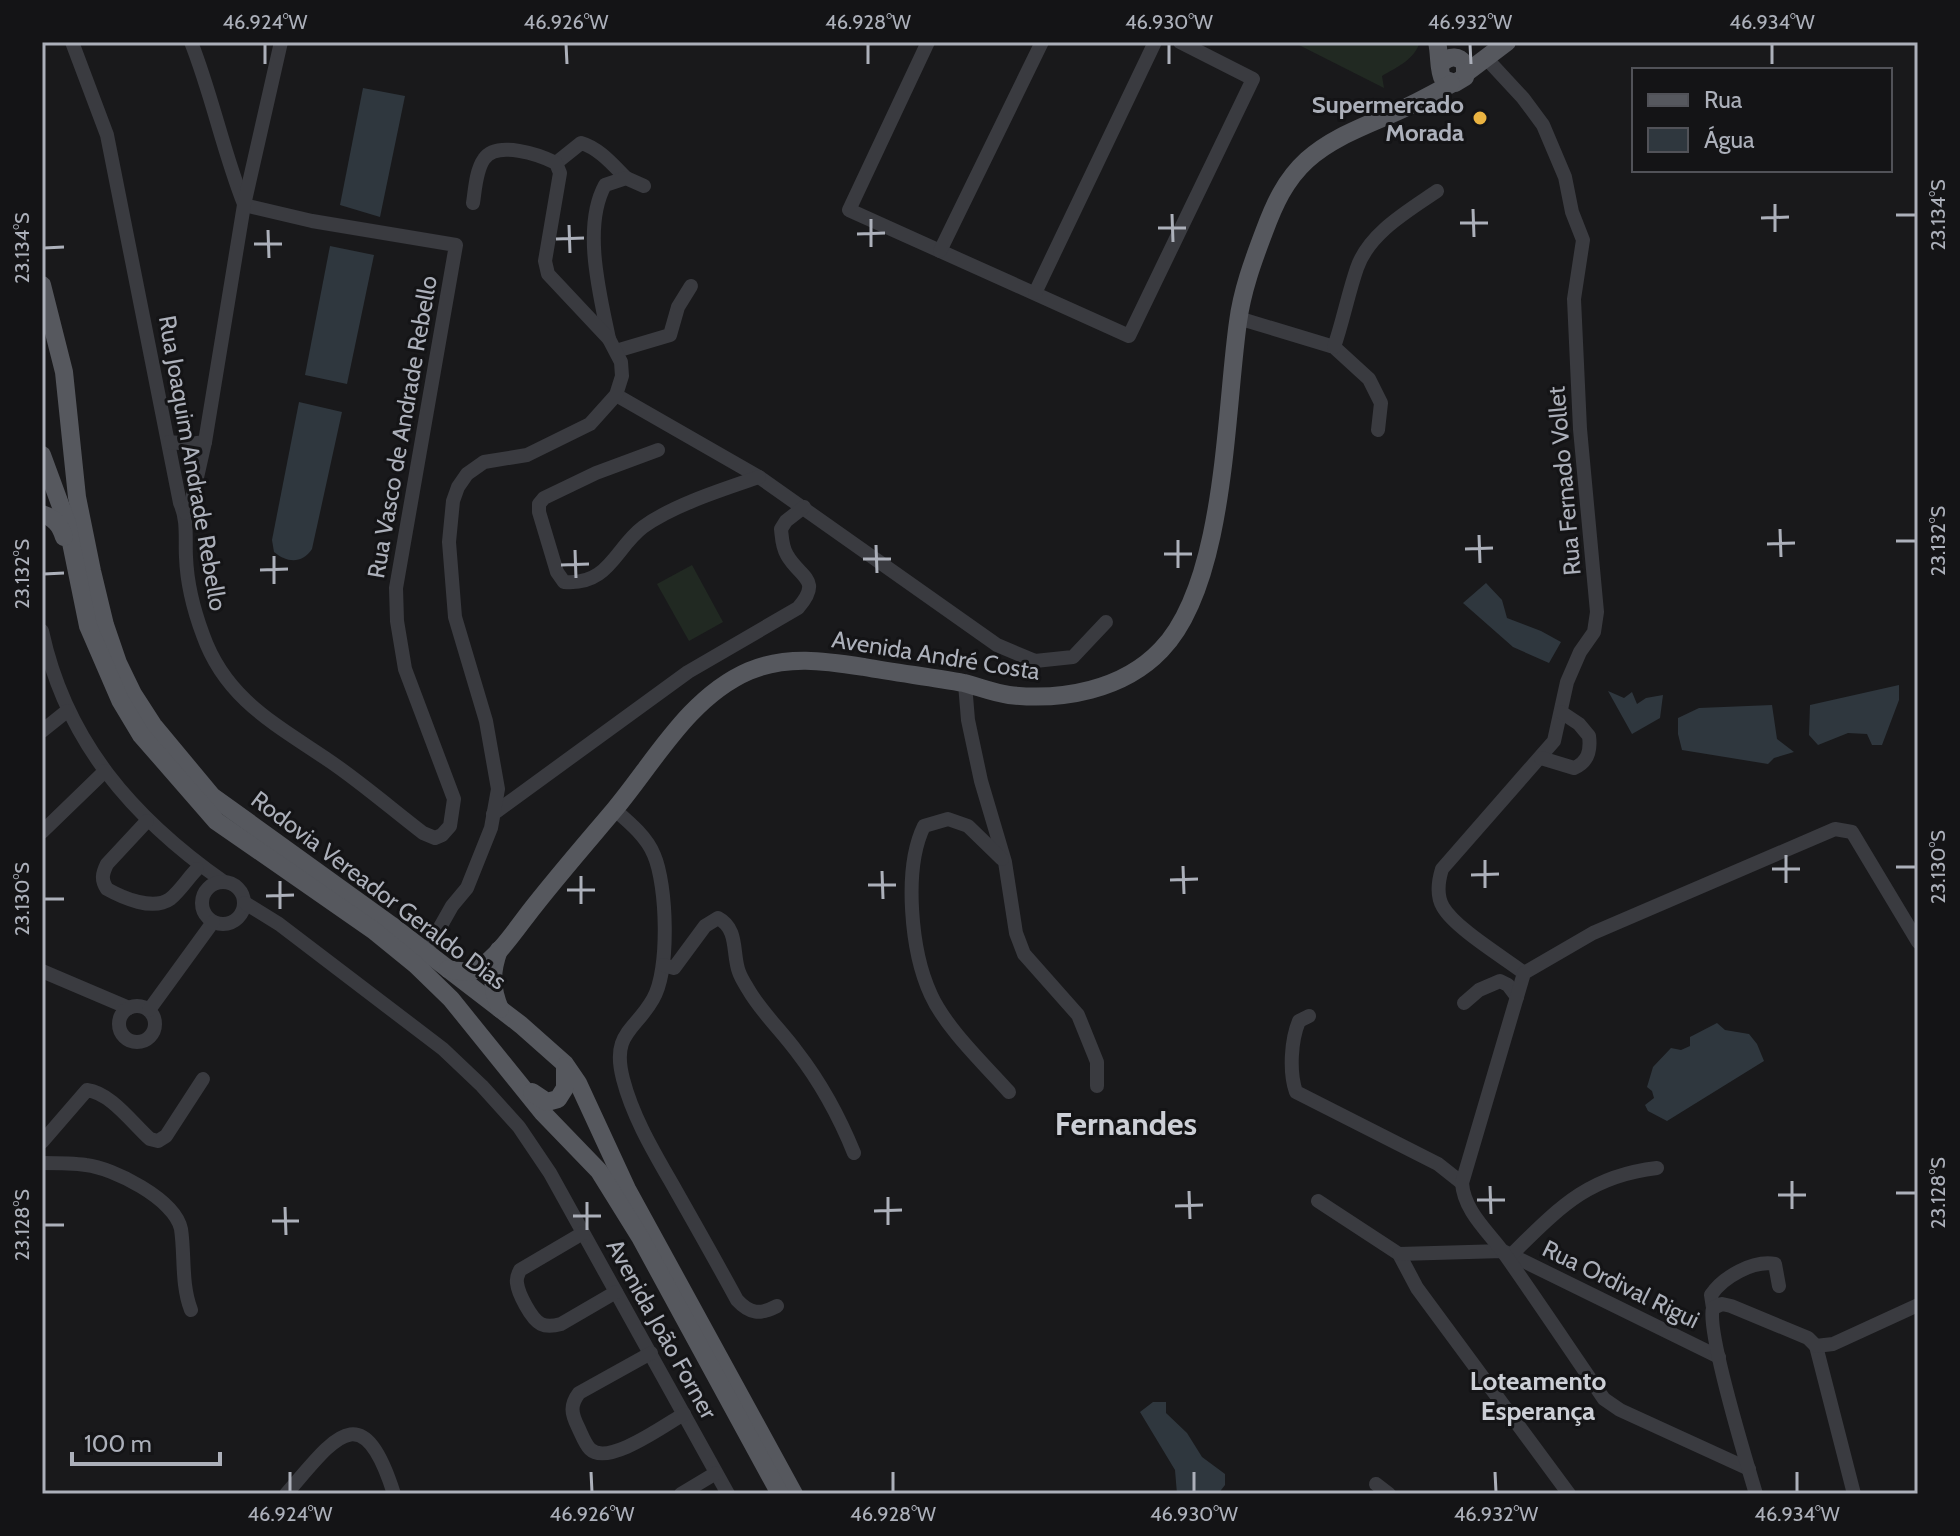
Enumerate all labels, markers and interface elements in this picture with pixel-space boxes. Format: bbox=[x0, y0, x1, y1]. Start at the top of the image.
text: 46.924°W bbox=[223, 10, 308, 34]
text: 46.926°W bbox=[524, 10, 608, 34]
text: 46.928°W bbox=[825, 10, 911, 34]
text: 46.930°W bbox=[1125, 10, 1213, 34]
text: 46.932°W bbox=[1428, 10, 1512, 34]
text: 46.934°W bbox=[1729, 10, 1815, 34]
legend bbox=[1632, 68, 1892, 172]
text: Rua bbox=[1704, 85, 1743, 114]
place label: Supermercado Morada bbox=[1312, 90, 1464, 147]
marker: Supermercado Morada bbox=[1471, 109, 1489, 127]
text: Água bbox=[1704, 125, 1755, 154]
text: 23.134°S bbox=[1926, 179, 1950, 251]
text: 23.134°S bbox=[10, 212, 34, 284]
street label: Rua Vasco de Andrade Rebello bbox=[361, 273, 443, 581]
street label: Rua Joaquim Andrade Rebello bbox=[153, 313, 233, 613]
street label: Rua Fernado Vollet bbox=[1541, 385, 1587, 577]
text: 23.132°S bbox=[1926, 505, 1950, 576]
text: 23.132°S bbox=[10, 538, 34, 609]
street label: Avenida André Costa bbox=[830, 624, 1043, 686]
street label: Rodovia Vereador Geraldo Dias bbox=[246, 785, 512, 995]
text: 23.130°S bbox=[1926, 830, 1950, 904]
text: 23.130°S bbox=[10, 862, 34, 936]
district label: Fernandes bbox=[1055, 1104, 1197, 1143]
text: 23.128°S bbox=[1926, 1157, 1950, 1229]
text: 23.128°S bbox=[10, 1189, 34, 1261]
street label: Avenida João Forner bbox=[601, 1234, 724, 1424]
street label: Rua Ordival Rigui bbox=[1538, 1234, 1704, 1334]
district label: Loteamento Esperança bbox=[1470, 1365, 1607, 1427]
scale bar bbox=[72, 1416, 220, 1466]
text: 100 m bbox=[84, 1429, 152, 1458]
text: 46.924°W bbox=[248, 1502, 333, 1526]
text: 46.926°W bbox=[550, 1502, 634, 1526]
text: 46.928°W bbox=[850, 1502, 936, 1526]
text: 46.930°W bbox=[1150, 1502, 1238, 1526]
text: 46.932°W bbox=[1454, 1502, 1538, 1526]
text: 46.934°W bbox=[1754, 1502, 1840, 1526]

